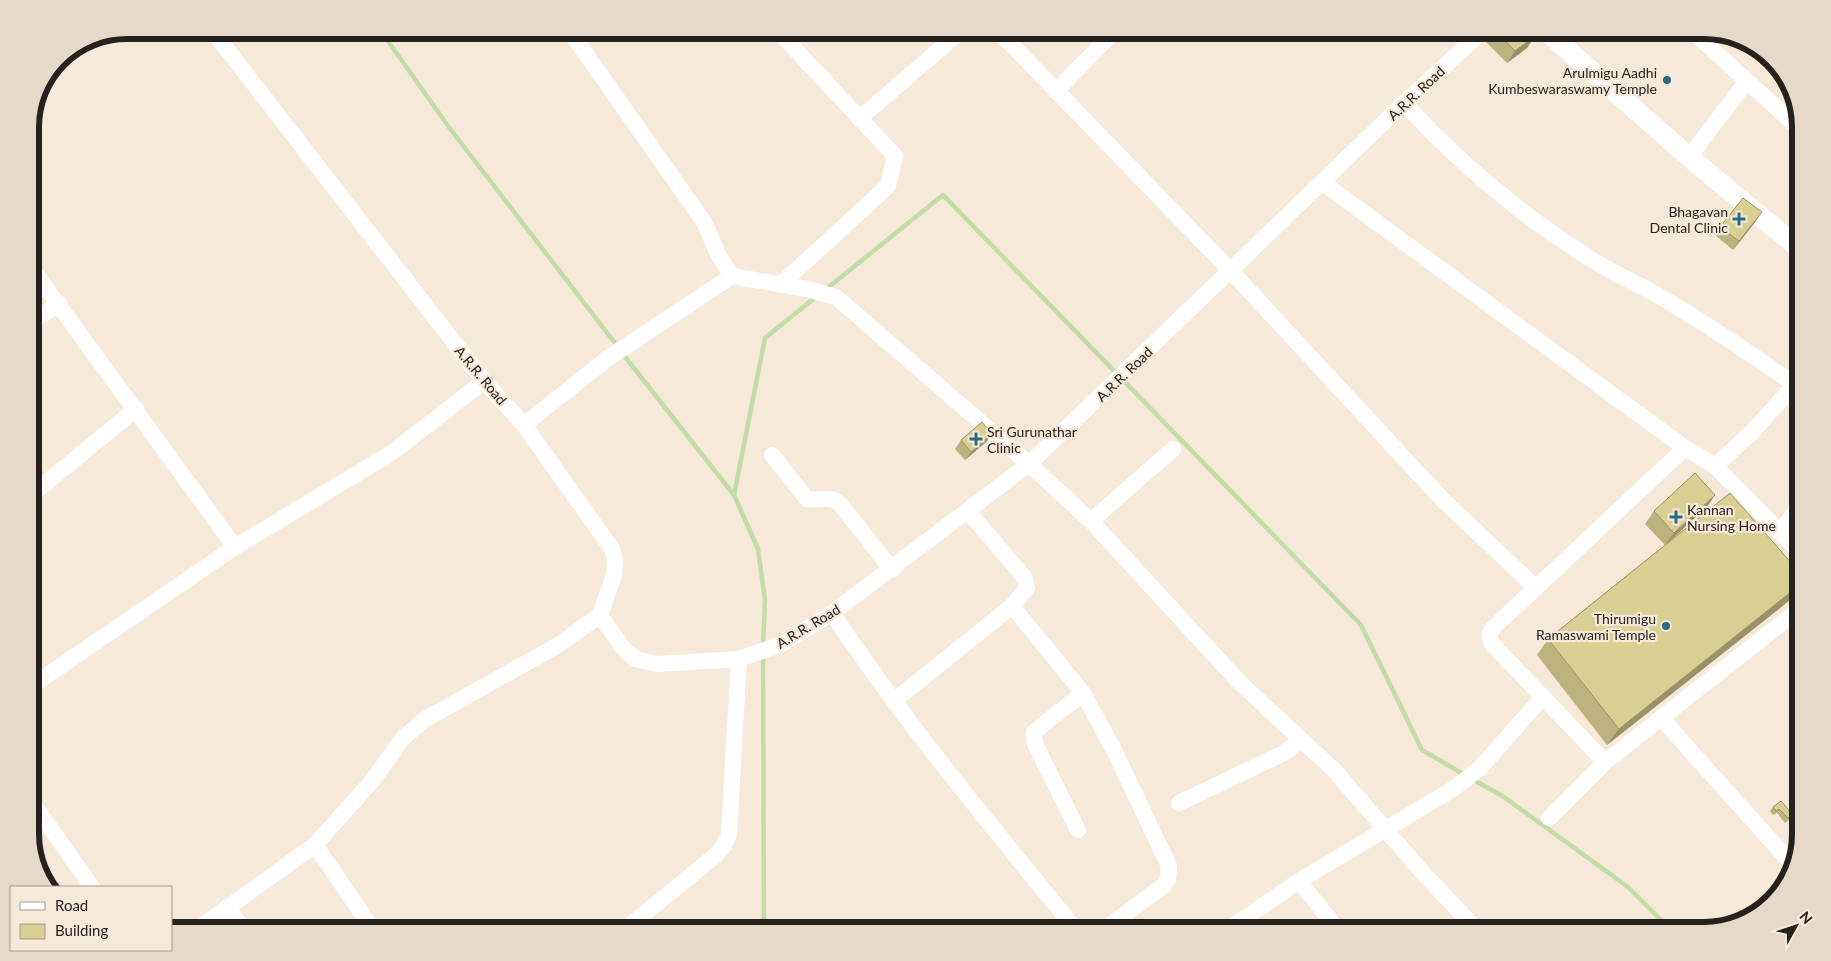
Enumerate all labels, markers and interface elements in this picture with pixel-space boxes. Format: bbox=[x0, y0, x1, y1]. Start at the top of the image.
street label: A.R.R. Road bbox=[1384, 62, 1448, 124]
place label: Arulmigu Aadhi Kumbeswaraswamy Temple bbox=[1488, 64, 1657, 97]
marker: Arulmigu Aadhi Kumbeswaraswamy Temple bbox=[1661, 74, 1673, 86]
place label: Bhagavan Dental Clinic bbox=[1650, 203, 1728, 236]
marker: Bhagavan Dental Clinic bbox=[1732, 212, 1746, 226]
street label: A.R.R. Road bbox=[451, 342, 511, 408]
street label: A.R.R. Road bbox=[1092, 343, 1156, 405]
place label: Sri Gurunathar Clinic bbox=[987, 423, 1077, 456]
marker: Sri Gurunathar Clinic bbox=[969, 432, 983, 446]
place label: Kannan Nursing Home bbox=[1687, 501, 1776, 534]
marker: Kannan Nursing Home bbox=[1669, 510, 1683, 524]
street label: A.R.R. Road bbox=[773, 600, 843, 652]
place label: Thirumigu Ramaswami Temple bbox=[1536, 610, 1656, 643]
marker: Thirumigu Ramaswami Temple bbox=[1660, 620, 1672, 632]
legend bbox=[10, 886, 172, 951]
text: Road bbox=[55, 896, 88, 914]
north arrow bbox=[1771, 901, 1821, 951]
text: N bbox=[1796, 908, 1816, 927]
text: Building bbox=[55, 921, 108, 939]

